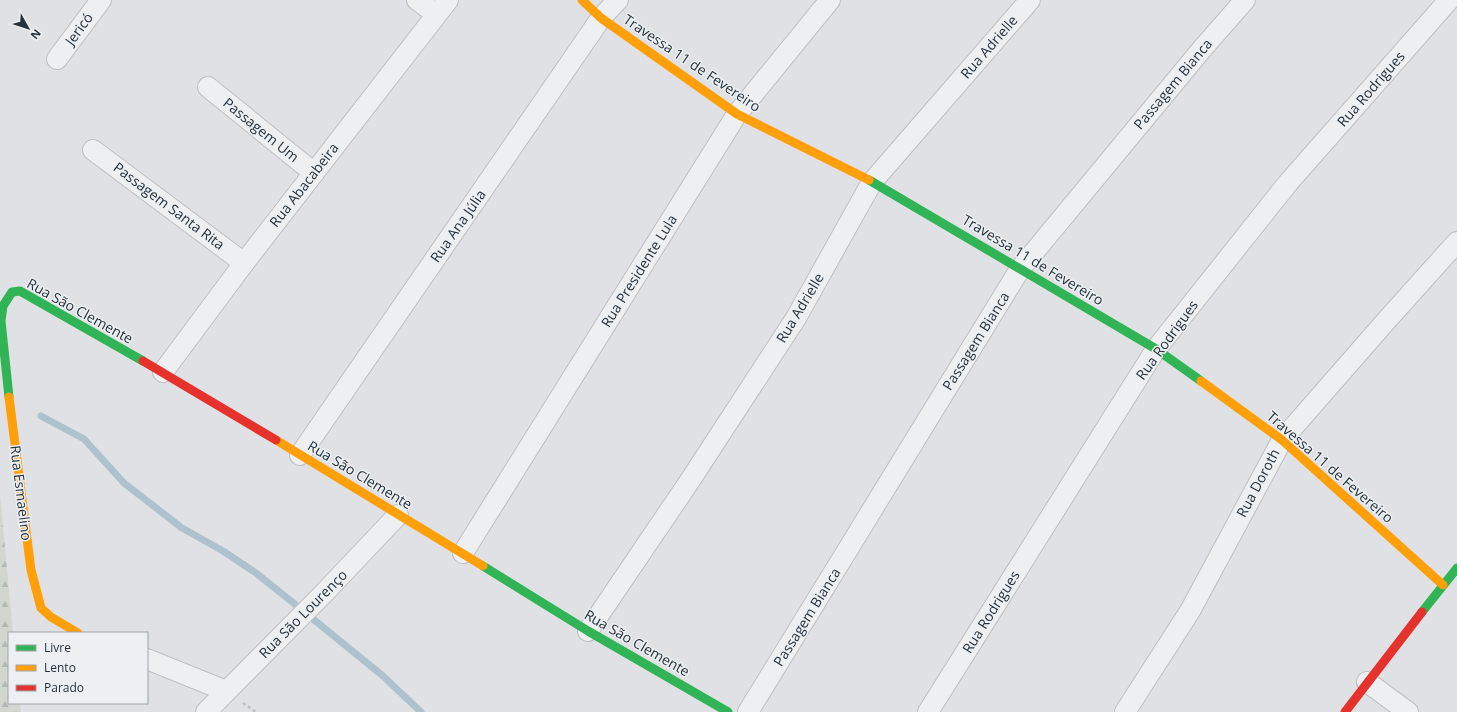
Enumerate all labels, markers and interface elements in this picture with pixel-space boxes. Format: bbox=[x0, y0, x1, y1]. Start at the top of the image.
north arrow bbox=[8, 8, 48, 48]
street label: Jericó bbox=[59, 9, 97, 50]
street label: Travessa 11 de Fevereiro bbox=[620, 9, 765, 116]
street label: Rua Adrielle bbox=[956, 11, 1022, 82]
text: N bbox=[28, 26, 45, 43]
street label: Passagem Bianca bbox=[1129, 34, 1216, 133]
street label: Rua Rodrigues bbox=[1333, 47, 1409, 130]
street label: Passagem Um bbox=[219, 93, 303, 166]
street label: Rua Abacabeira bbox=[265, 139, 342, 231]
street label: Passagem Santa Rita bbox=[110, 157, 229, 254]
street label: Rua Ana Júlia bbox=[426, 186, 490, 266]
street label: Travessa 11 de Fevereiro bbox=[959, 210, 1107, 309]
street label: Rua Presidente Lula bbox=[596, 211, 681, 331]
street label: Rua Adrielle bbox=[771, 269, 828, 346]
street label: Rua São Clemente bbox=[24, 273, 137, 348]
street label: Passagem Bianca bbox=[938, 288, 1014, 394]
street label: Rua Rodrigues bbox=[1131, 296, 1202, 383]
street label: Travessa 11 de Fevereiro bbox=[1263, 406, 1398, 527]
street label: Rua São Clemente bbox=[305, 436, 416, 513]
street label: Rua Esmaelino bbox=[6, 444, 37, 542]
street label: Rua Doroth bbox=[1232, 445, 1284, 520]
street label: Passagem Bianca bbox=[769, 564, 845, 670]
street label: Rua São Lourenço bbox=[254, 565, 351, 662]
street label: Rua Rodrigues bbox=[958, 566, 1024, 657]
street label: Rua São Clemente bbox=[581, 605, 693, 681]
legend bbox=[8, 632, 148, 704]
text: Livre bbox=[44, 639, 71, 656]
text: Lento bbox=[44, 659, 76, 676]
text: Parado bbox=[44, 679, 84, 696]

